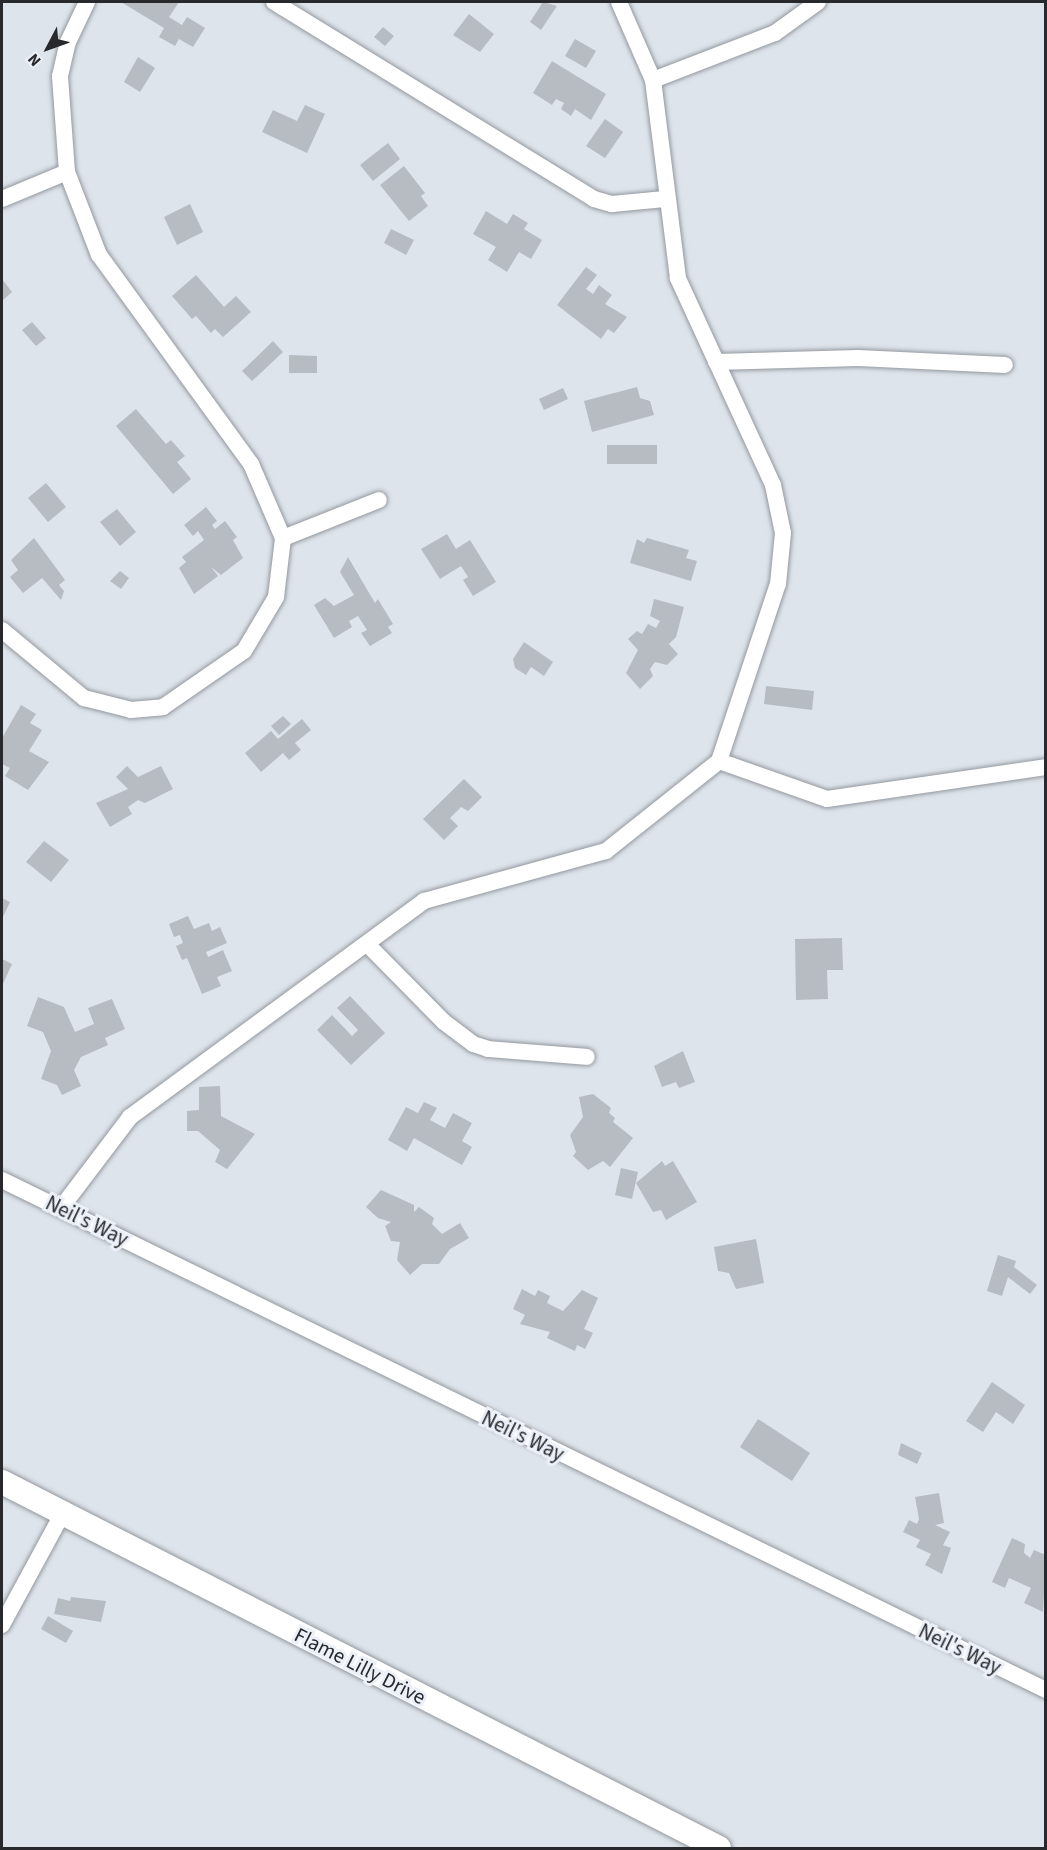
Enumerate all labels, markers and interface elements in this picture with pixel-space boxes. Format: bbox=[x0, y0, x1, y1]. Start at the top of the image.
north arrow bbox=[18, 18, 78, 78]
text: N bbox=[23, 49, 46, 71]
street label: Neil's Way bbox=[42, 1190, 132, 1252]
street label: Neil's Way bbox=[478, 1405, 568, 1467]
street label: Neil's Way bbox=[915, 1618, 1005, 1680]
street label: Flame Lilly Drive bbox=[290, 1622, 430, 1710]

